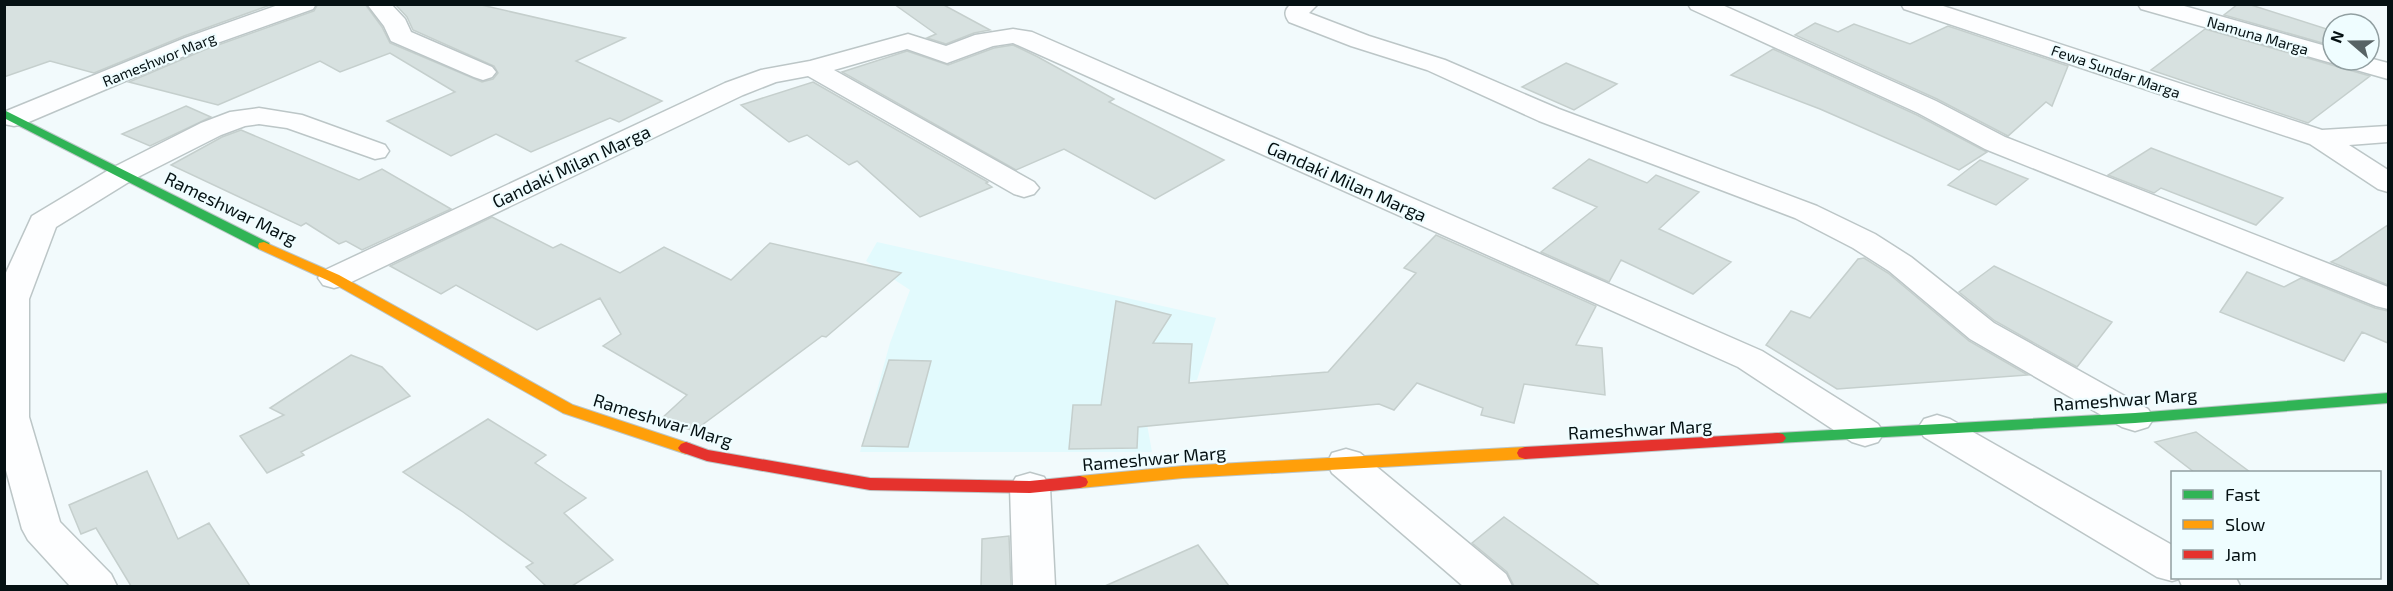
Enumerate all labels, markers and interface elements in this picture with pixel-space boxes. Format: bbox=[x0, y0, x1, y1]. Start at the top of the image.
street label: Namuna Marga bbox=[2205, 12, 2311, 58]
north arrow bbox=[2321, 12, 2381, 72]
street label: Rameshwor Marg bbox=[100, 28, 219, 90]
text: N bbox=[2326, 28, 2347, 45]
street label: Fewa Sundar Marga bbox=[2049, 40, 2183, 102]
street label: Gandaki Milan Marga bbox=[488, 120, 654, 212]
street label: Gandaki Milan Marga bbox=[1264, 136, 1430, 226]
street label: Rameshwar Marg bbox=[161, 166, 301, 250]
street label: Rameshwar Marg bbox=[2052, 383, 2198, 415]
street label: Rameshwar Marg bbox=[591, 388, 735, 452]
street label: Rameshwar Marg bbox=[1567, 414, 1713, 444]
street label: Rameshwar Marg bbox=[1081, 441, 1227, 475]
legend bbox=[2171, 471, 2381, 579]
text: Fast bbox=[2225, 483, 2260, 505]
text: Slow bbox=[2225, 513, 2266, 535]
text: Jam bbox=[2225, 543, 2257, 565]

